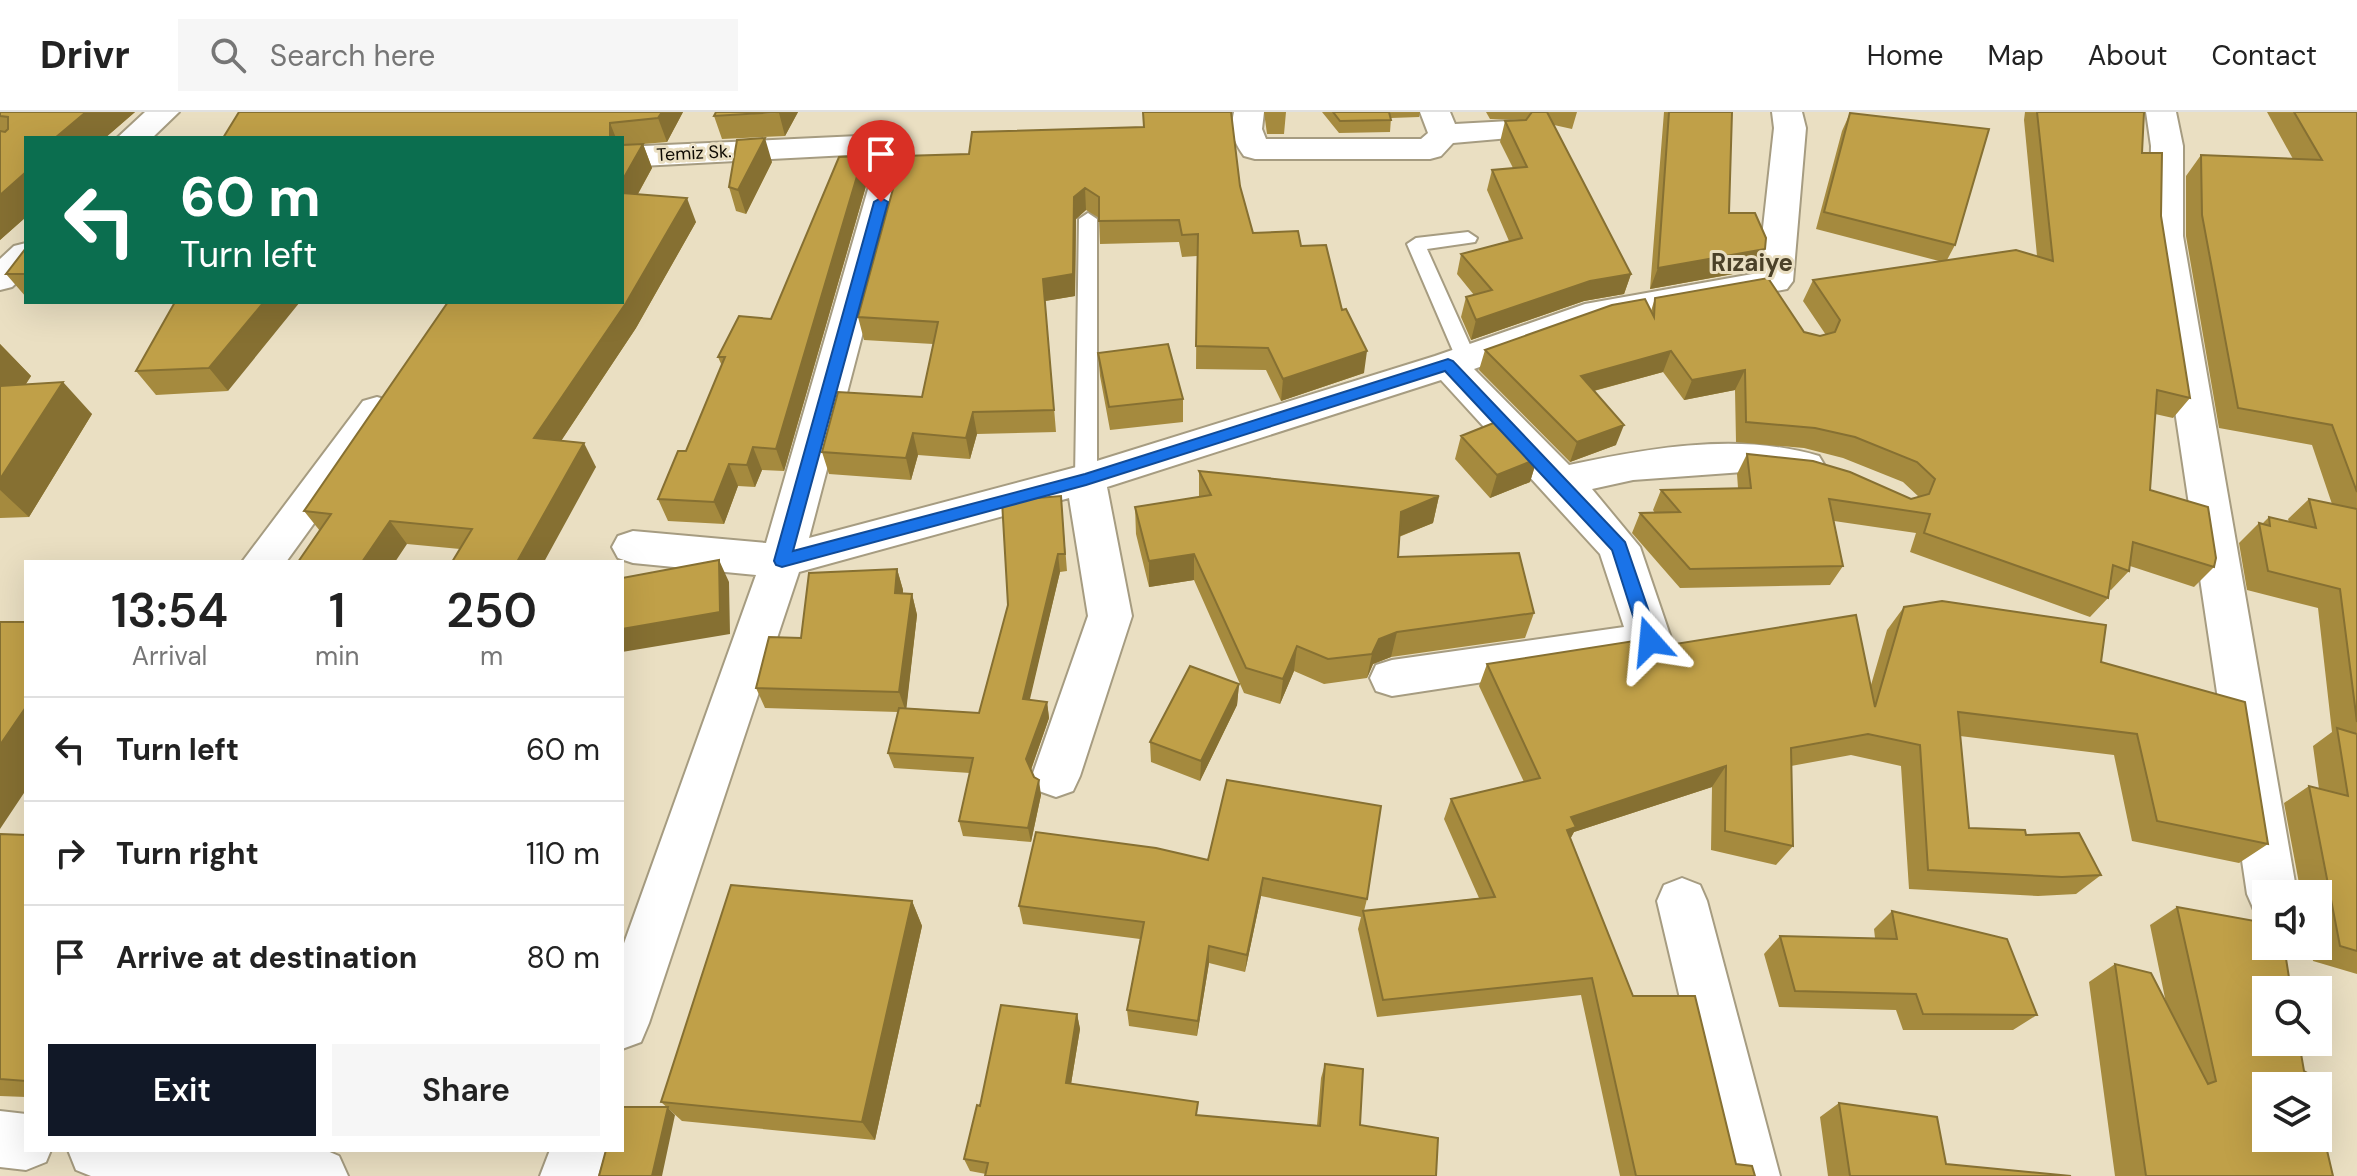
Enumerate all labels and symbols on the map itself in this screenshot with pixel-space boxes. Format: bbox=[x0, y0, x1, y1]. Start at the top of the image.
pin bbox=[847, 120, 915, 202]
street label: Temiz Sk. bbox=[656, 139, 732, 167]
district label: Rızaiye bbox=[1711, 247, 1793, 278]
position arrow bbox=[1608, 599, 1692, 683]

